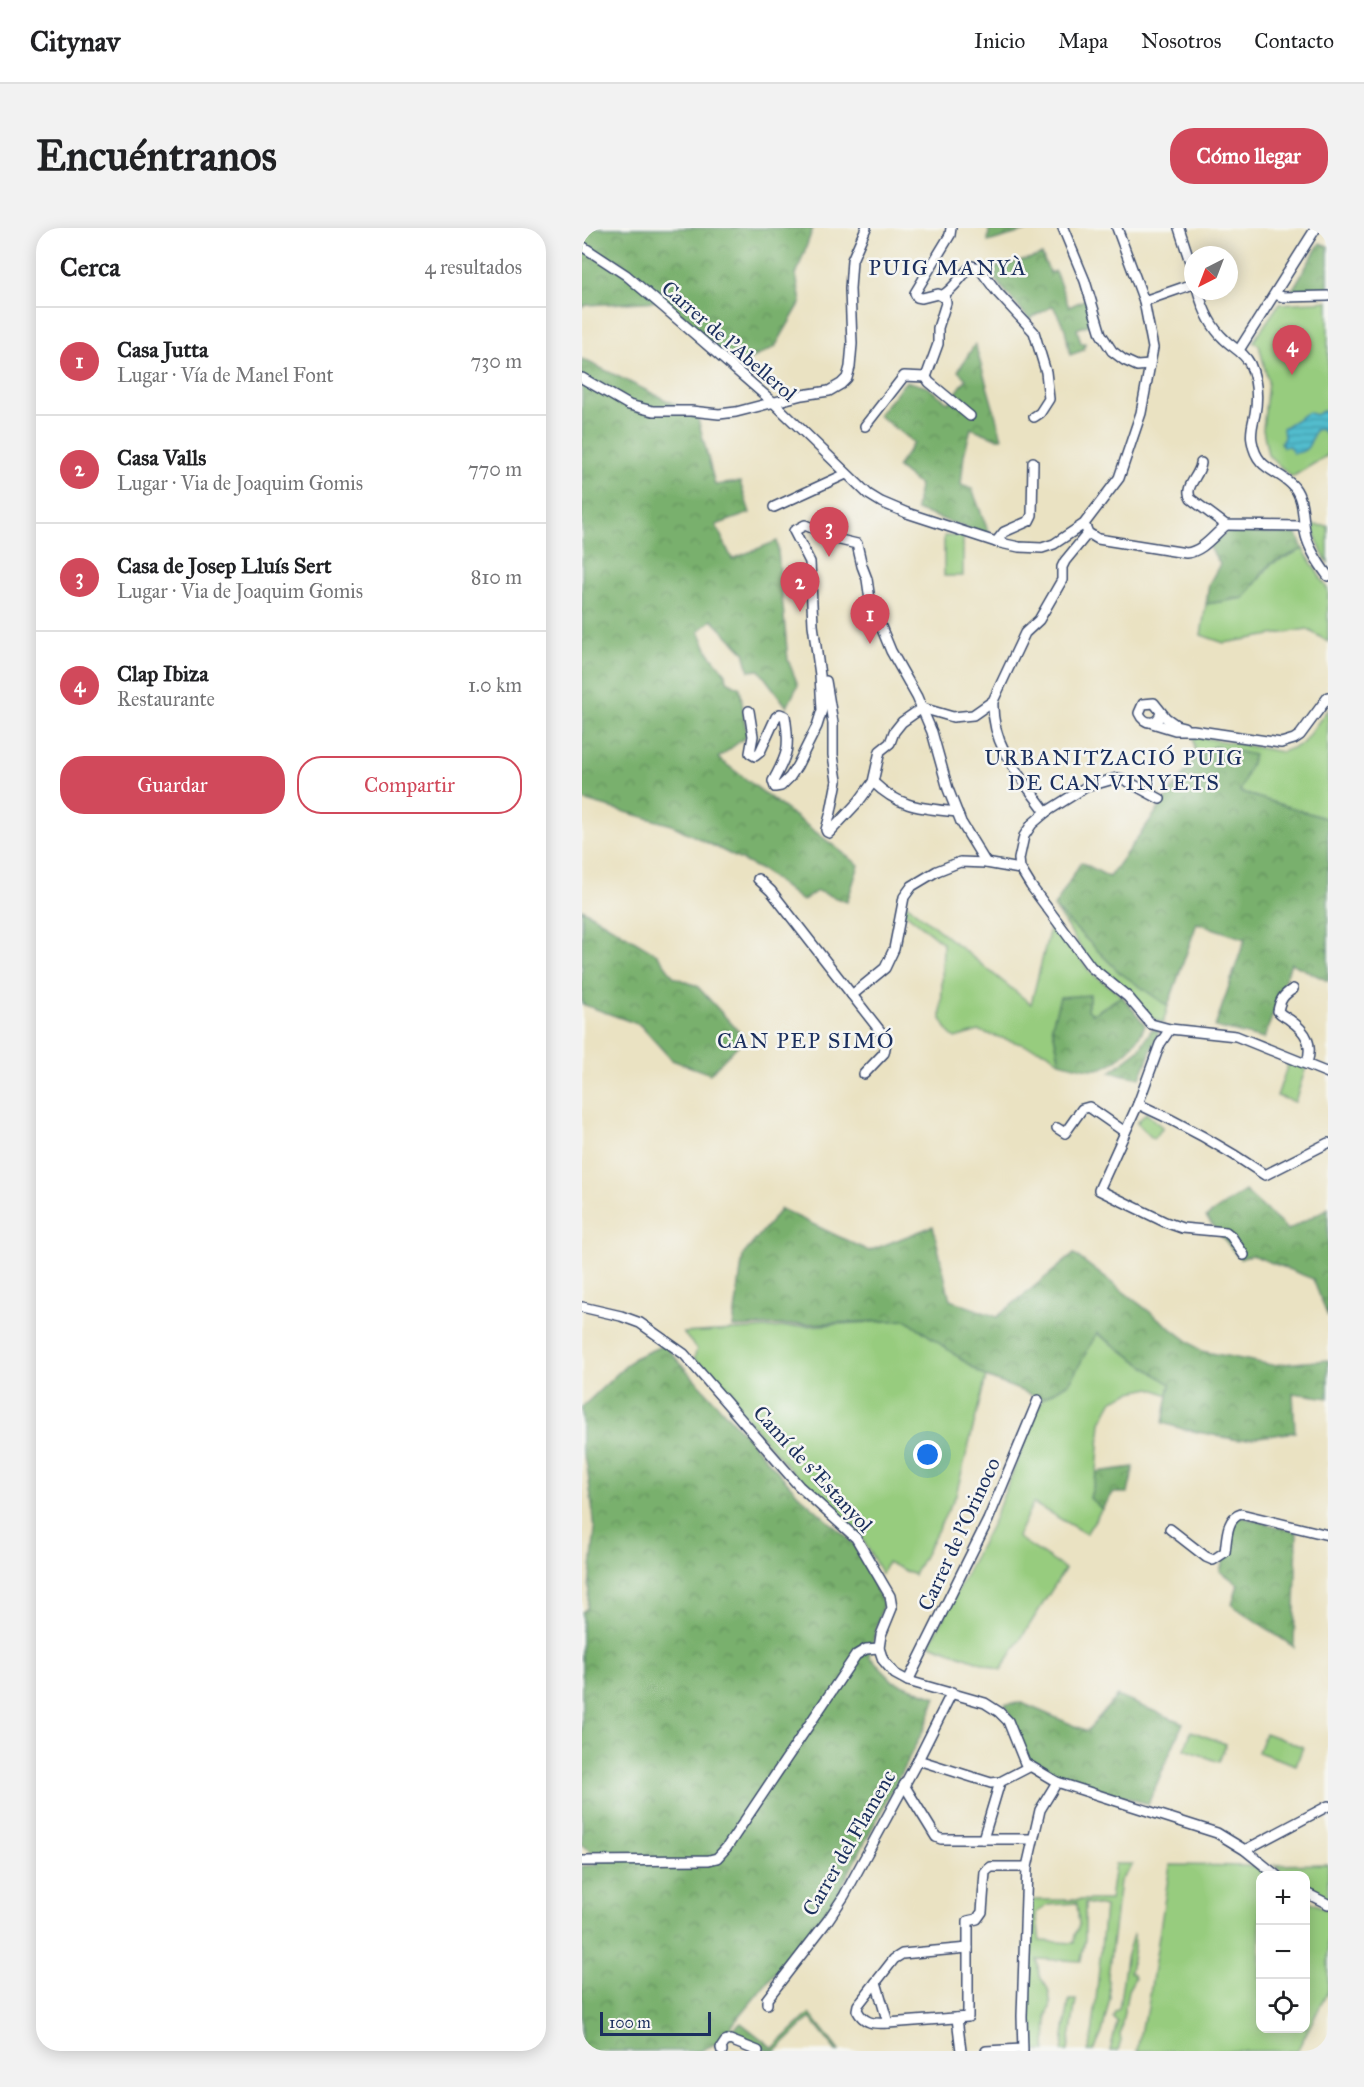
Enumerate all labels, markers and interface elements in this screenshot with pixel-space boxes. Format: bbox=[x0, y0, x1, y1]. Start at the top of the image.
text: Citynav bbox=[30, 24, 120, 59]
text: Inicio bbox=[974, 28, 1025, 54]
text: Mapa bbox=[1058, 28, 1108, 54]
text: Nosotros bbox=[1141, 28, 1221, 54]
text: Contacto bbox=[1254, 28, 1334, 54]
button: Cómo llegar bbox=[1170, 128, 1328, 184]
text: Encuéntranos bbox=[36, 130, 277, 182]
north arrow bbox=[1184, 246, 1238, 300]
text: Cerca bbox=[60, 251, 120, 283]
district label: PUIG MANYÀ bbox=[868, 254, 1028, 281]
text: 4 resultados bbox=[424, 255, 522, 279]
street label: Carrer de l'Abellerol bbox=[656, 275, 802, 407]
pin: 4 bbox=[1272, 326, 1312, 375]
text: Casa Jutta bbox=[117, 336, 208, 363]
text: 1 bbox=[76, 349, 83, 373]
text: 730 m bbox=[471, 349, 522, 373]
text: Lugar · Vía de Manel Font bbox=[117, 363, 334, 387]
text: Casa Valls bbox=[117, 444, 206, 471]
text: 2 bbox=[75, 457, 84, 481]
text: 770 m bbox=[468, 457, 522, 481]
text: Lugar · Via de Joaquim Gomis bbox=[117, 471, 363, 495]
pin: 3 bbox=[810, 508, 848, 557]
text: Casa de Josep Lluís Sert bbox=[117, 552, 332, 579]
pin: 2 bbox=[780, 562, 820, 612]
text: 3 bbox=[76, 565, 84, 589]
text: 810 m bbox=[471, 565, 522, 589]
text: Lugar · Via de Joaquim Gomis bbox=[117, 579, 363, 603]
pin: 1 bbox=[850, 594, 890, 644]
text: Clap Ibiza bbox=[117, 660, 209, 687]
text: 4 bbox=[74, 673, 85, 697]
text: 1.0 km bbox=[468, 673, 522, 697]
text: Restaurante bbox=[117, 687, 215, 711]
district label: URBANITZACIÓ PUIG DE CAN VINYETS bbox=[984, 744, 1244, 796]
button: Guardar bbox=[60, 756, 285, 814]
button: Compartir bbox=[297, 756, 522, 814]
district label: CAN PEP SIMÓ bbox=[717, 1027, 895, 1054]
street label: Camí de s'Estanyol bbox=[748, 1400, 879, 1538]
your location bbox=[913, 1440, 942, 1469]
street label: Carrer de l'Orinoco bbox=[912, 1453, 1006, 1615]
street label: Carrer del Flamenc bbox=[797, 1765, 901, 1921]
map controls bbox=[1256, 1871, 1310, 2033]
button: + bbox=[1256, 1871, 1310, 1925]
button: − bbox=[1256, 1925, 1310, 1979]
button: locate bbox=[1256, 1979, 1310, 2033]
scale bar bbox=[600, 2009, 711, 2036]
text: 100 m bbox=[609, 2013, 651, 2032]

